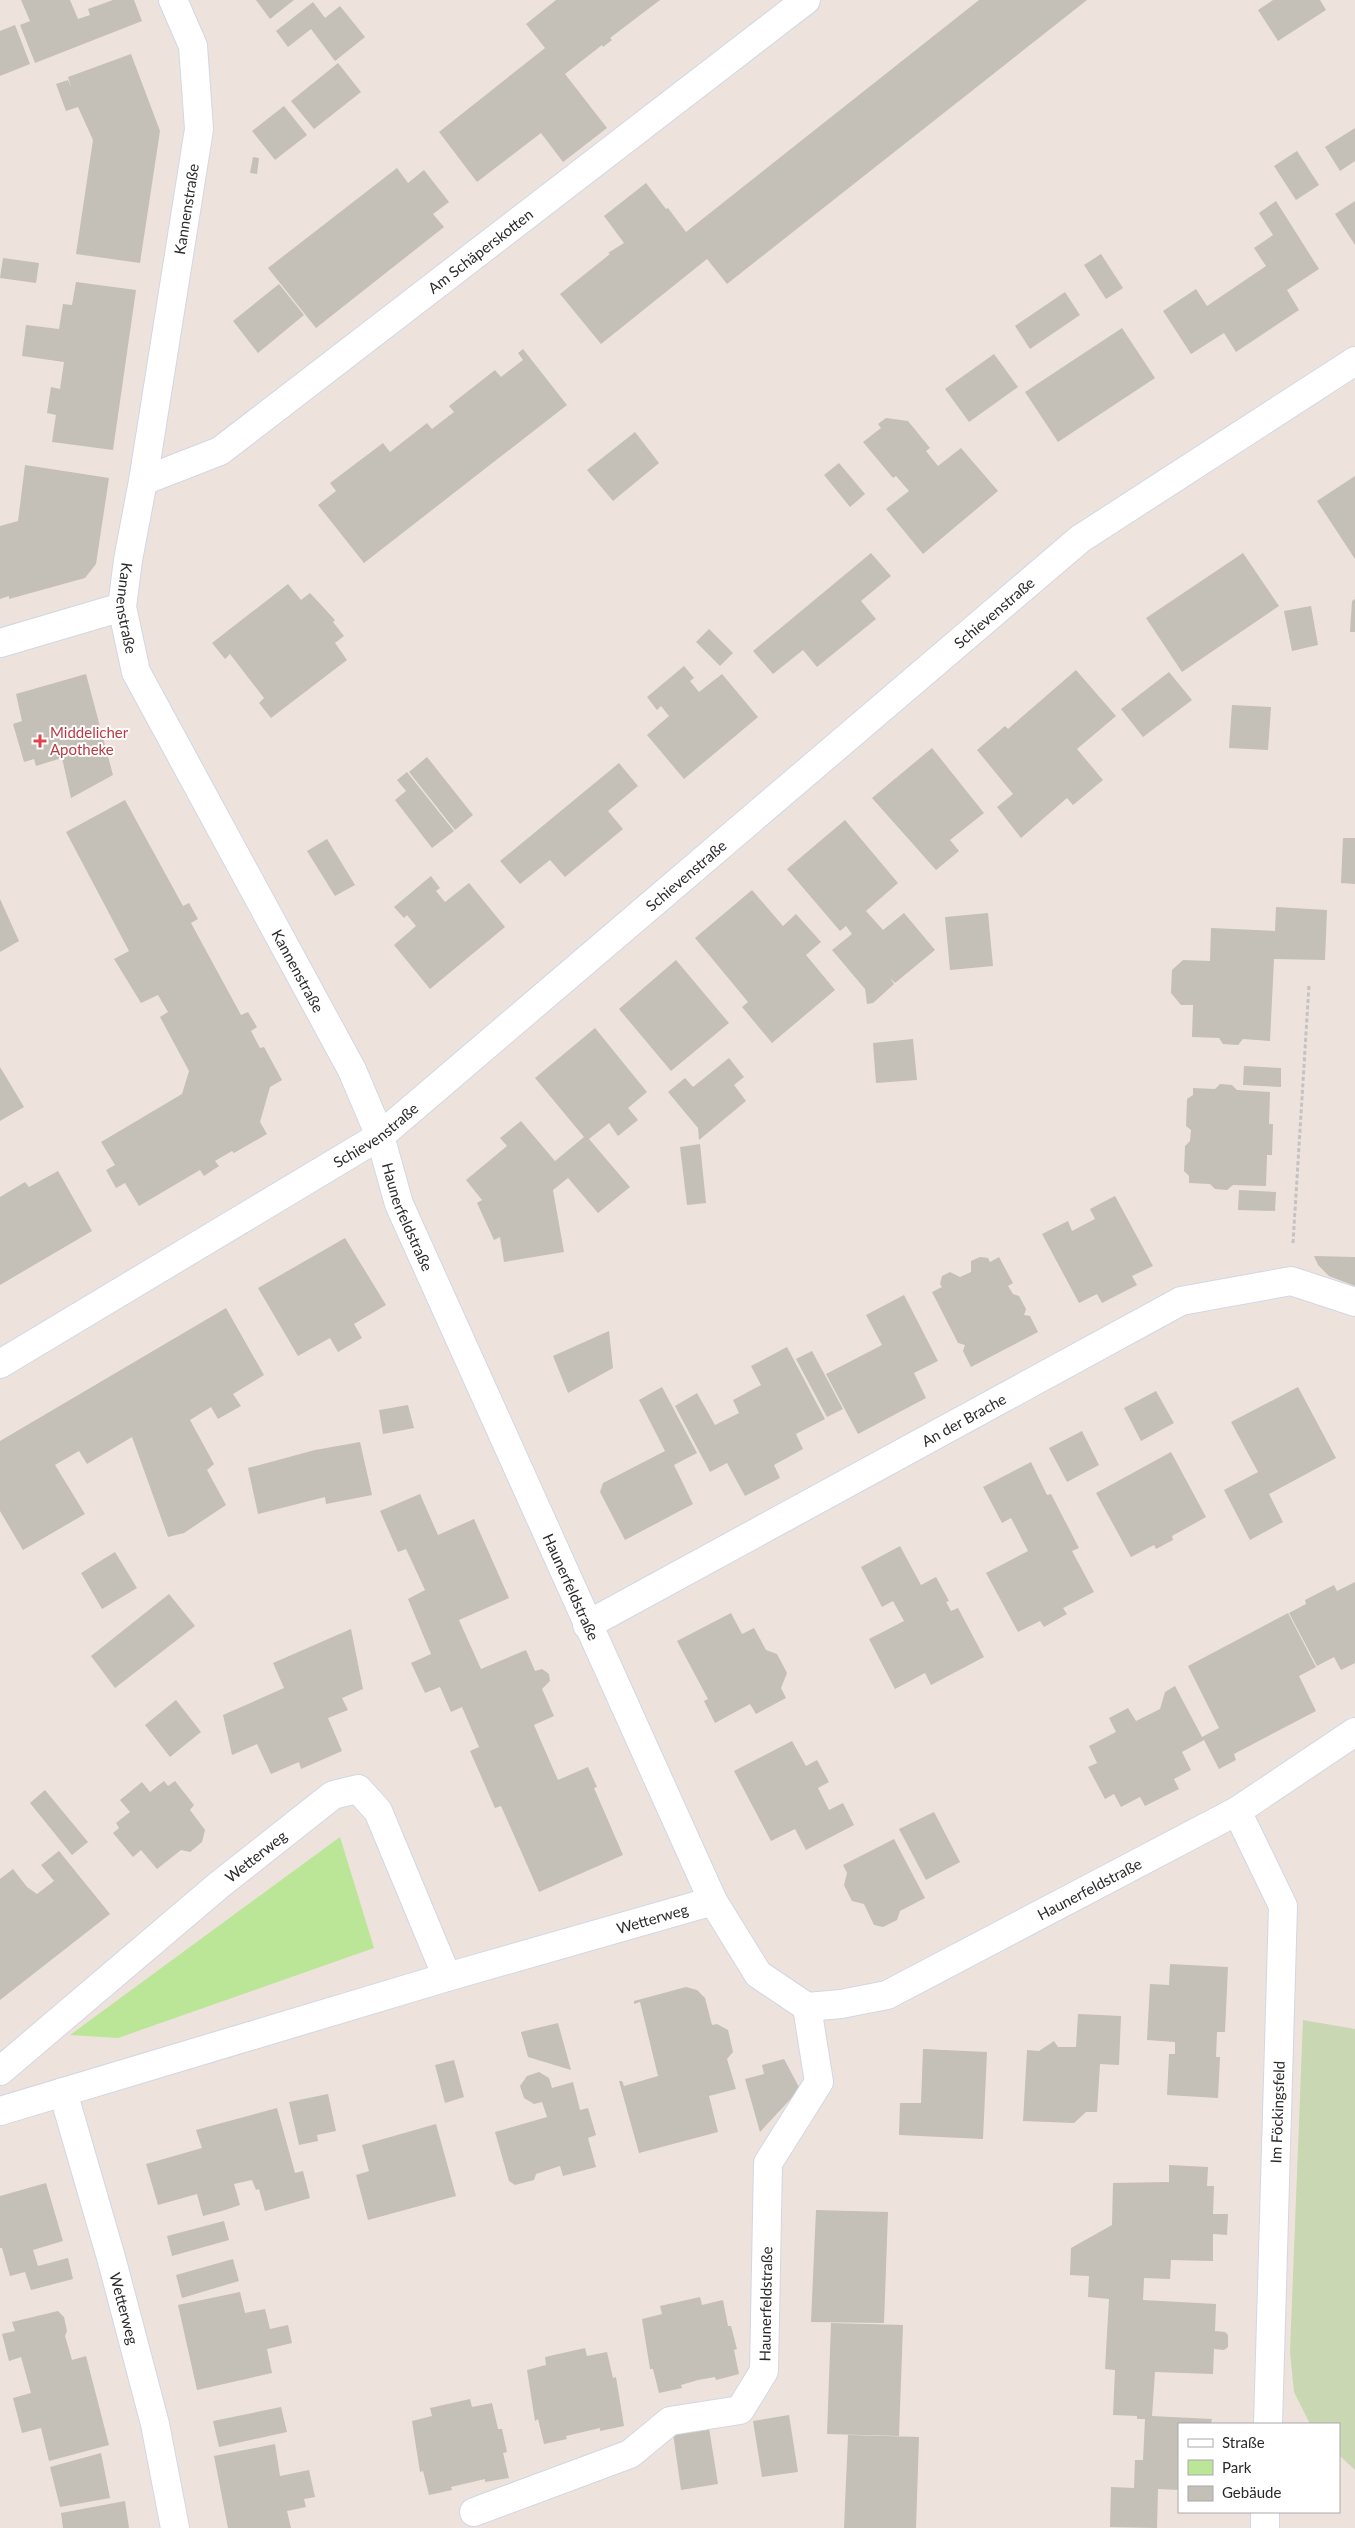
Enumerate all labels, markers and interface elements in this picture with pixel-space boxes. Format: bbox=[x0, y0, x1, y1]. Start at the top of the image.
street label: Kannenstraße bbox=[170, 162, 202, 256]
street label: Am Schäperskotten bbox=[424, 205, 536, 297]
street label: Kannenstraße bbox=[113, 562, 141, 655]
street label: Schievenstraße bbox=[950, 573, 1038, 652]
place label: Middelicher Apotheke bbox=[50, 723, 129, 758]
marker: Middelicher Apotheke bbox=[34, 735, 46, 747]
street label: Schievenstraße bbox=[642, 836, 730, 915]
street label: Kannenstraße bbox=[268, 926, 328, 1015]
street label: Schievenstraße bbox=[330, 1099, 422, 1171]
street label: Haunerfeldstraße bbox=[379, 1160, 437, 1274]
street label: An der Brache bbox=[918, 1389, 1009, 1450]
street label: Haunerfeldstraße bbox=[540, 1531, 603, 1643]
street label: Wetterweg bbox=[221, 1826, 290, 1886]
street label: Haunerfeldstraße bbox=[1034, 1854, 1144, 1923]
street label: Wetterweg bbox=[614, 1900, 690, 1937]
street label: Im Föckingsfeld bbox=[1266, 2060, 1288, 2164]
street label: Haunerfeldstraße bbox=[755, 2246, 775, 2362]
street label: Wetterweg bbox=[106, 2271, 143, 2346]
legend bbox=[1178, 2423, 1340, 2513]
text: Straße bbox=[1222, 2433, 1265, 2451]
text: Park bbox=[1222, 2458, 1252, 2476]
text: Gebäude bbox=[1222, 2483, 1281, 2501]

